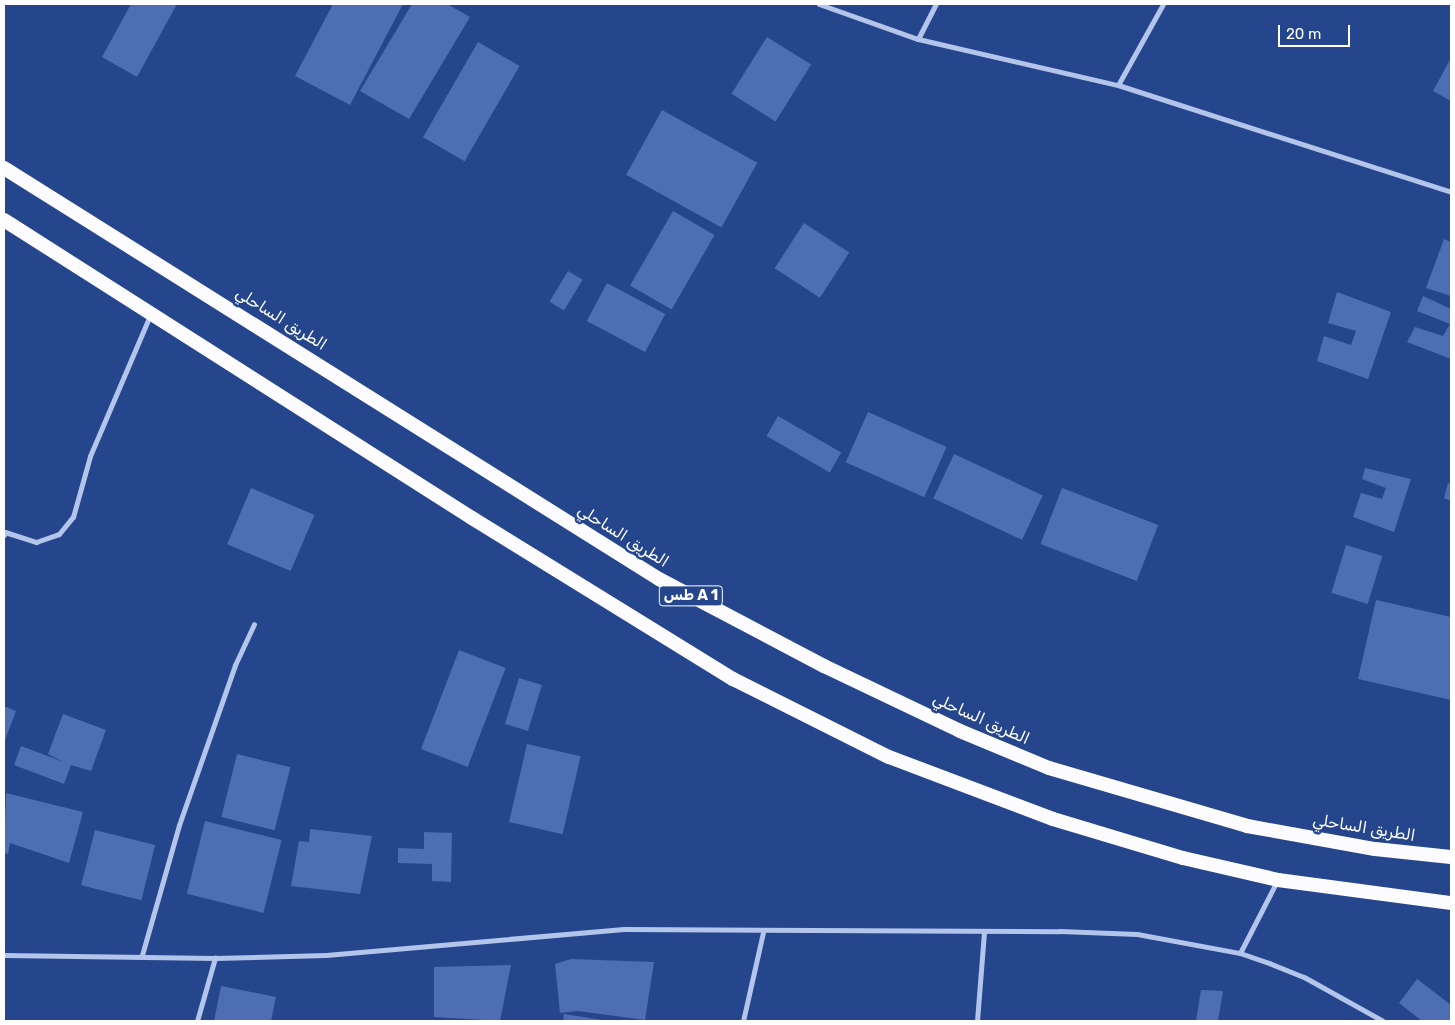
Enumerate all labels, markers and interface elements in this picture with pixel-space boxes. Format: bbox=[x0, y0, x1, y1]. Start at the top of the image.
scale bar bbox=[1280, 15, 1352, 47]
text: 20 m bbox=[1286, 25, 1321, 43]
street label: الطريق الساحلي bbox=[232, 283, 330, 355]
street label: الطريق الساحلي bbox=[574, 500, 672, 572]
road number: طس A 1 bbox=[658, 584, 724, 608]
street label: الطريق الساحلي bbox=[930, 689, 1032, 749]
street label: الطريق الساحلي bbox=[1311, 810, 1417, 846]

